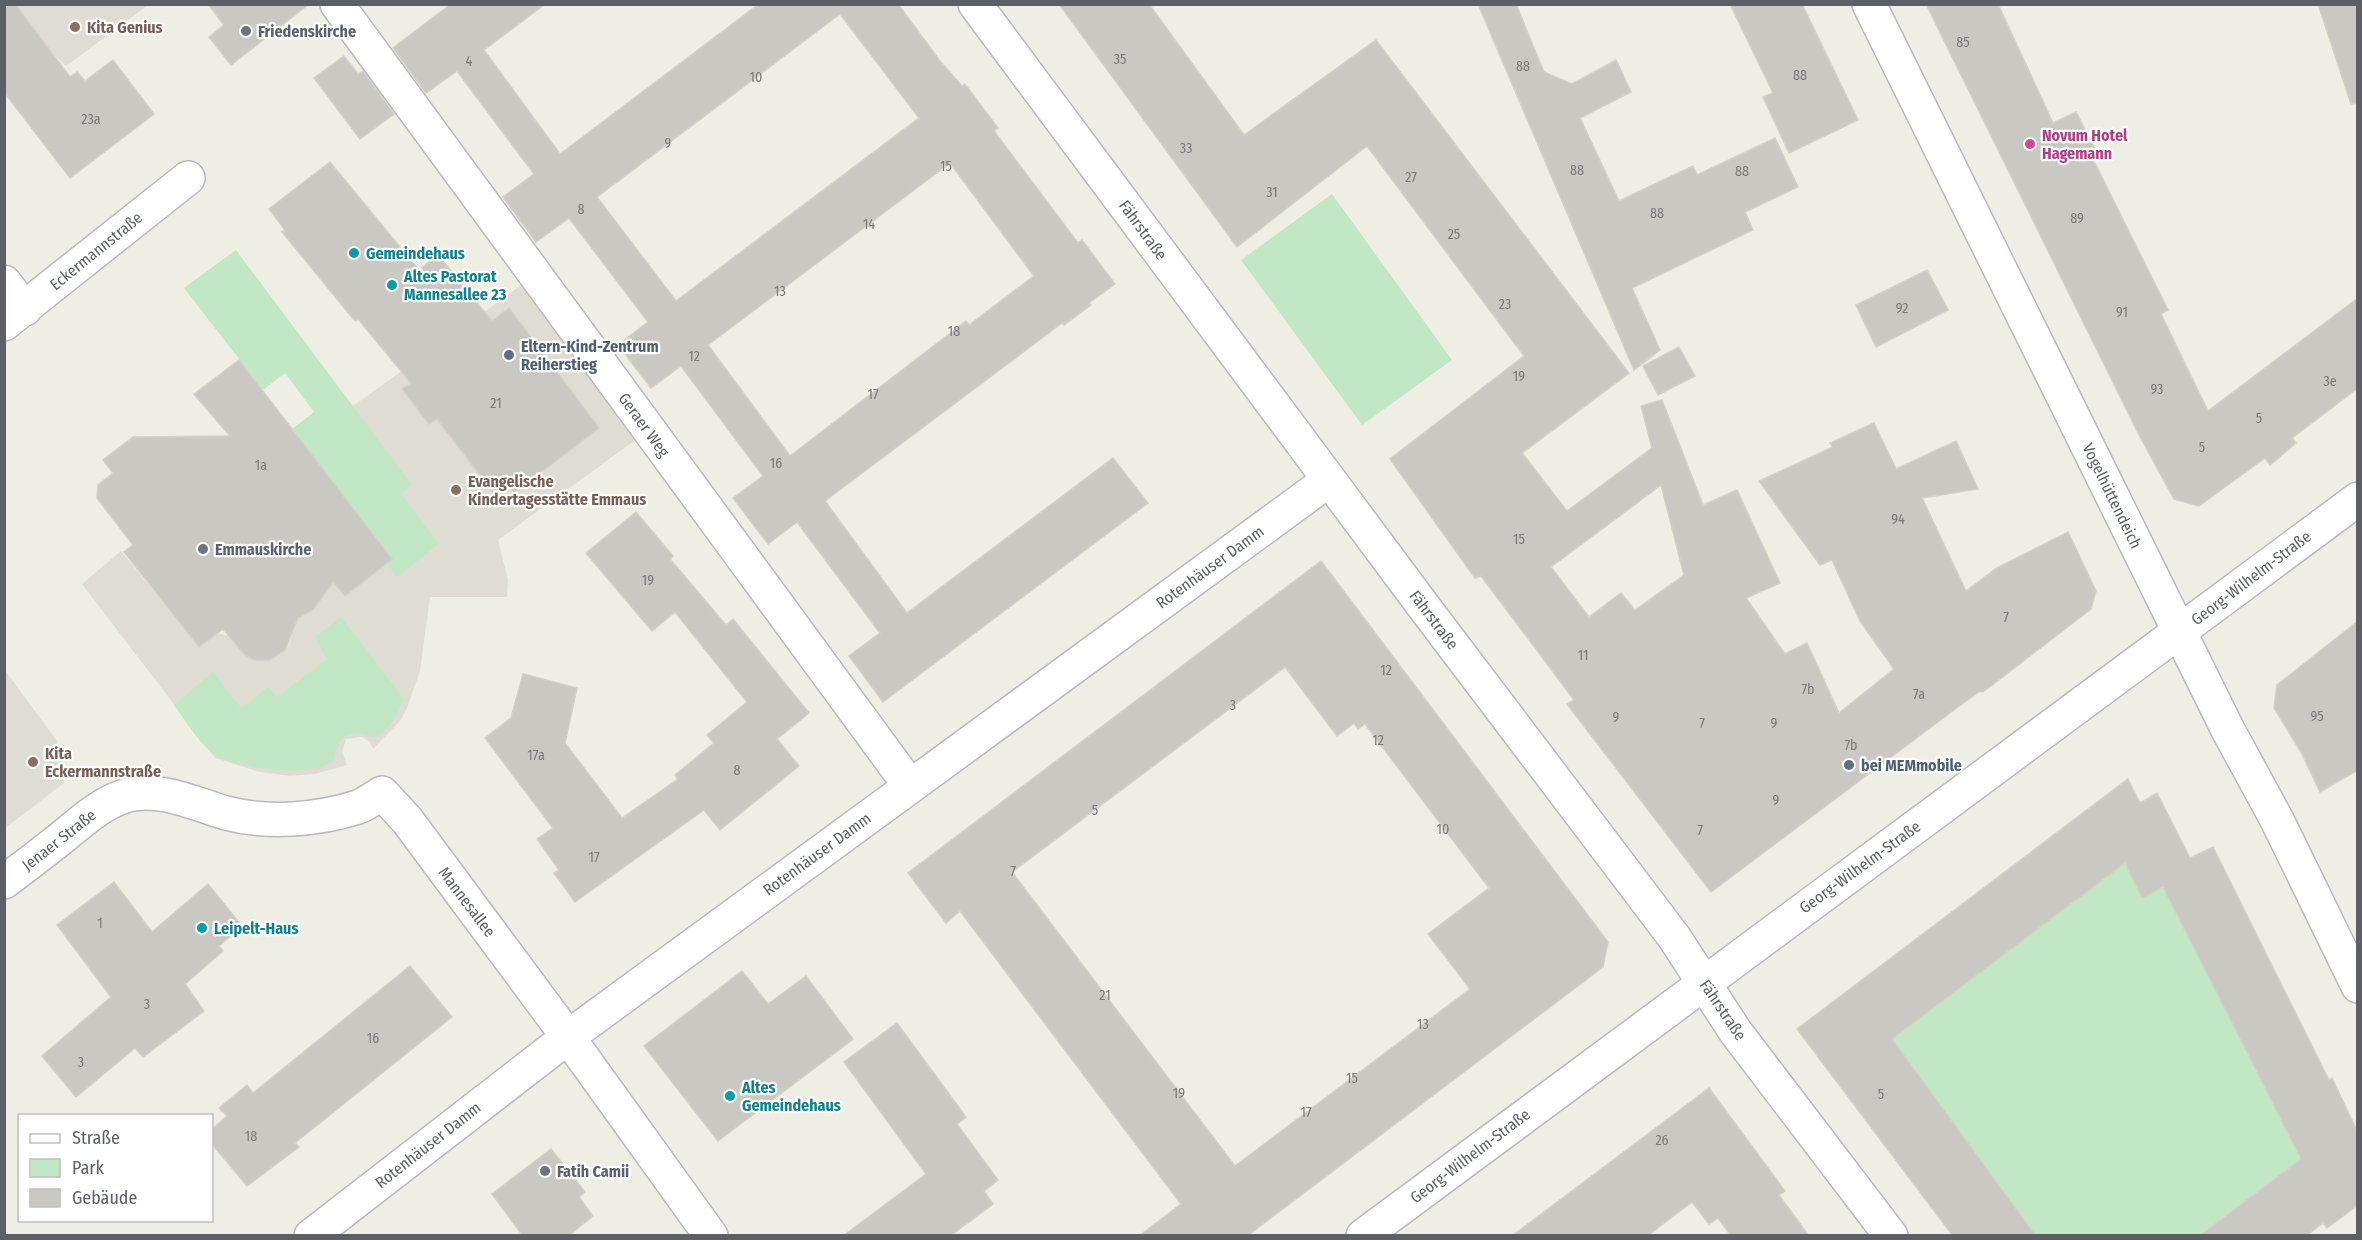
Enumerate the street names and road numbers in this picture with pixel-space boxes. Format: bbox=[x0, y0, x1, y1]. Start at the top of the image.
street label: Fährstraße bbox=[1115, 196, 1171, 264]
street label: Eckermannstraße bbox=[46, 208, 146, 294]
street label: Geraer Weg bbox=[614, 389, 674, 461]
street label: Vogelhüttendeich bbox=[2078, 440, 2146, 552]
street label: Rotenhäuser Damm bbox=[1152, 522, 1268, 612]
street label: Georg-Wilhelm-Straße bbox=[2187, 527, 2315, 629]
street label: Fährstraße bbox=[1406, 587, 1462, 653]
street label: Jenaer Straße bbox=[18, 805, 100, 875]
street label: Rotenhäuser Damm bbox=[759, 809, 875, 899]
street label: Georg-Wilhelm-Straße bbox=[1796, 817, 1924, 917]
street label: Mannesallee bbox=[435, 863, 499, 941]
street label: Fährstraße bbox=[1696, 976, 1750, 1044]
street label: Rotenhäuser Damm bbox=[372, 1098, 484, 1192]
street label: Georg-Wilhelm-Straße bbox=[1406, 1105, 1534, 1207]

